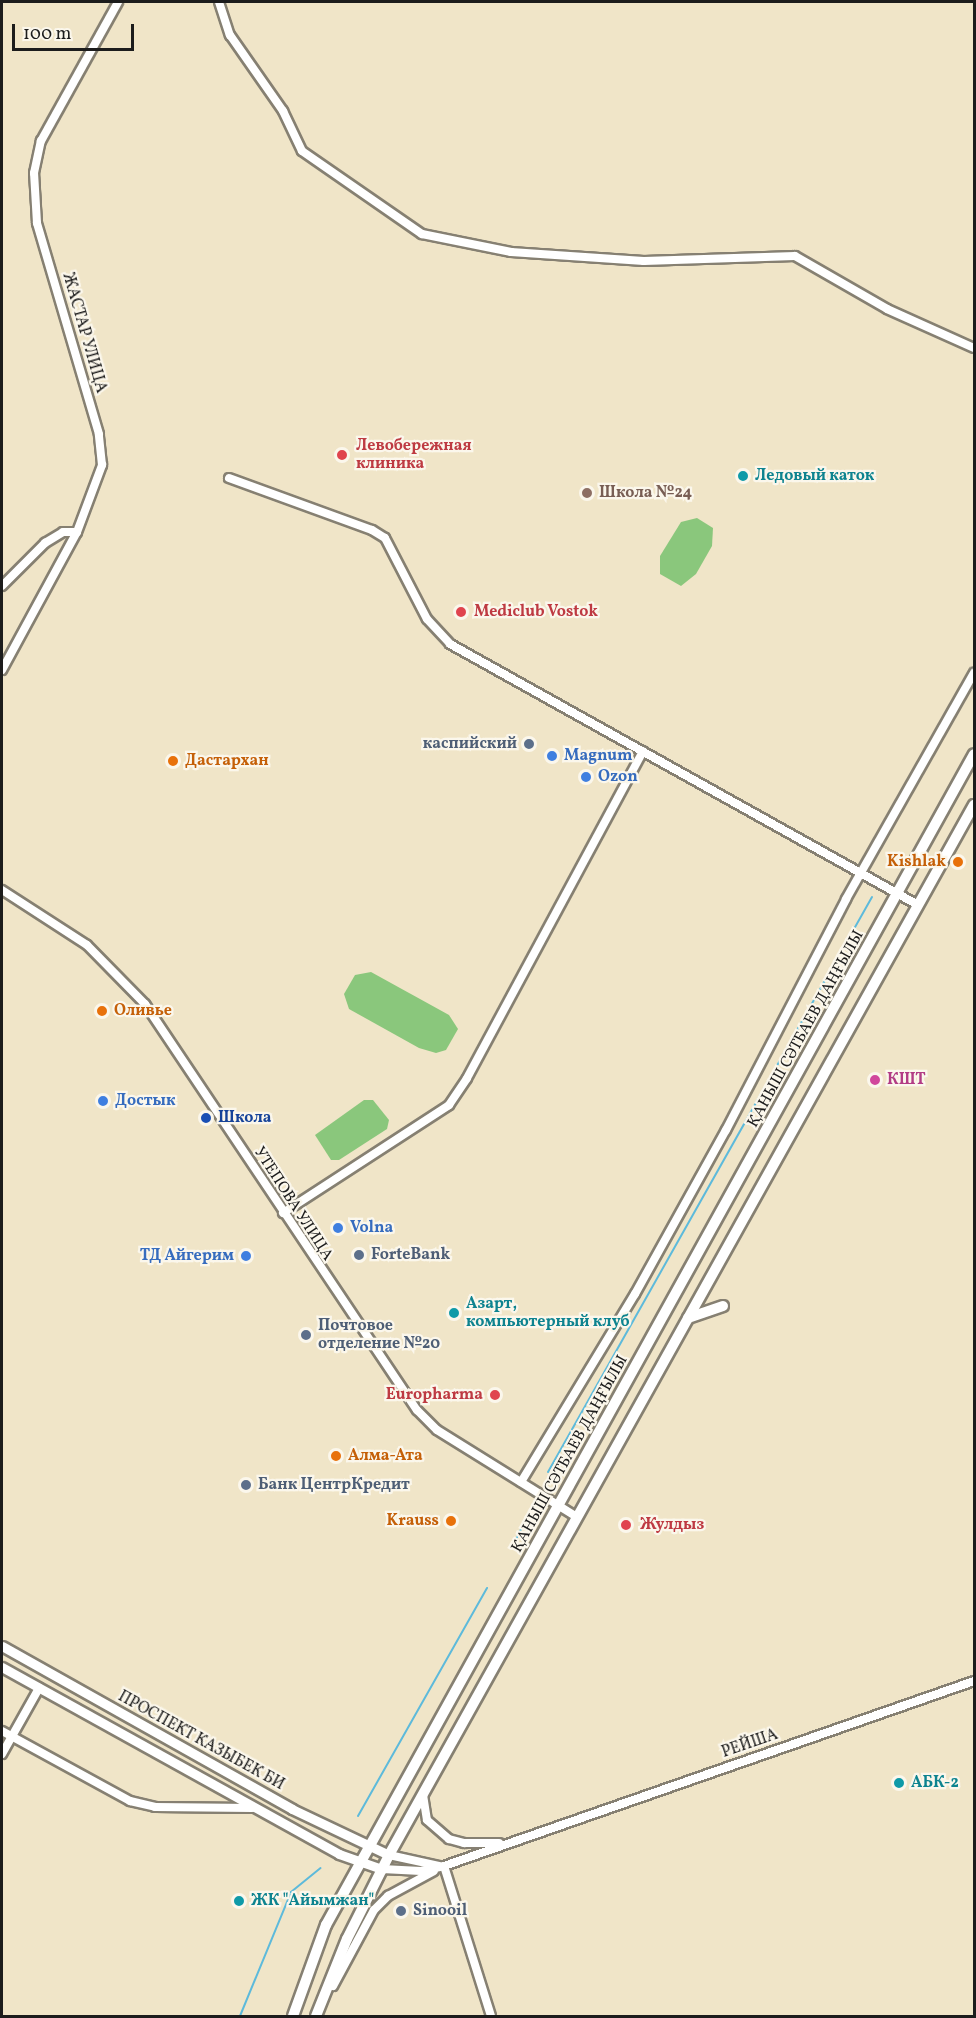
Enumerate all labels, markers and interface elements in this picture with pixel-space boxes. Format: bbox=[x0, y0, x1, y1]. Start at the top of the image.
scale bar bbox=[15, 12, 136, 50]
text: 100 m bbox=[23, 22, 72, 47]
street label: ЖАСТАР УЛИЦА bbox=[58, 271, 110, 395]
place label: Левобережная клиника bbox=[356, 436, 472, 474]
marker: Левобережная клиника bbox=[333, 446, 351, 464]
place label: Ледовый каток bbox=[755, 466, 874, 486]
marker: Ледовый каток bbox=[736, 469, 750, 483]
place label: Школа №24 bbox=[599, 483, 692, 503]
marker: Школа №24 bbox=[580, 486, 594, 500]
place label: Mediclub Vostok bbox=[474, 602, 598, 622]
marker: Mediclub Vostok bbox=[452, 603, 470, 621]
place label: каспийский bbox=[423, 734, 517, 754]
marker: каспийский bbox=[522, 737, 536, 751]
place label: Magnum bbox=[564, 746, 633, 766]
marker: Magnum bbox=[545, 749, 559, 763]
place label: Дастархан bbox=[185, 751, 269, 771]
marker: Дастархан bbox=[166, 754, 180, 768]
place label: Ozon bbox=[598, 767, 638, 787]
marker: Ozon bbox=[579, 770, 593, 784]
place label: Kishlak bbox=[887, 852, 946, 872]
marker: Kishlak bbox=[951, 855, 965, 869]
street label: ҚАНЫШ СӘТБАЕВ ДАҢҒЫЛЫ bbox=[744, 927, 868, 1131]
place label: Оливье bbox=[114, 1001, 172, 1021]
marker: Оливье bbox=[95, 1004, 109, 1018]
place label: КШТ bbox=[887, 1070, 926, 1090]
marker: КШТ bbox=[868, 1073, 882, 1087]
place label: Достык bbox=[115, 1091, 175, 1111]
marker: Достык bbox=[96, 1094, 110, 1108]
place label: Школа bbox=[218, 1108, 272, 1128]
marker: Школа bbox=[199, 1111, 213, 1125]
street label: УТЕПОВА УЛИЦА bbox=[249, 1143, 337, 1265]
place label: Volna bbox=[350, 1218, 393, 1238]
marker: Volna bbox=[331, 1221, 345, 1235]
place label: ForteBank bbox=[371, 1245, 450, 1265]
place label: ТД Айгерим bbox=[140, 1246, 234, 1266]
marker: ForteBank bbox=[352, 1248, 366, 1262]
marker: ТД Айгерим bbox=[239, 1249, 253, 1263]
place label: Азарт, компьютерный клуб bbox=[466, 1294, 630, 1332]
marker: Азарт, компьютерный клуб bbox=[447, 1306, 461, 1320]
place label: Почтовое отделение №20 bbox=[318, 1316, 440, 1354]
marker: Почтовое отделение №20 bbox=[299, 1328, 313, 1342]
street label: ҚАНЫШ СӘТБАЕВ ДАҢҒЫЛЫ bbox=[508, 1352, 632, 1556]
place label: Europharma bbox=[386, 1385, 483, 1405]
marker: Europharma bbox=[488, 1388, 502, 1402]
place label: Алма-Ата bbox=[348, 1446, 423, 1466]
marker: Алма-Ата bbox=[329, 1449, 343, 1463]
place label: Банк ЦентрКредит bbox=[258, 1475, 410, 1495]
marker: Банк ЦентрКредит bbox=[239, 1478, 253, 1492]
place label: Krauss bbox=[387, 1511, 439, 1531]
marker: Krauss bbox=[444, 1514, 458, 1528]
place label: Жулдыз bbox=[640, 1515, 704, 1535]
marker: Жулдыз bbox=[617, 1516, 635, 1534]
street label: ПРОСПЕКТ КАЗЫБЕК БИ bbox=[114, 1687, 288, 1795]
street label: РЕЙША bbox=[719, 1725, 781, 1763]
place label: АБК-2 bbox=[911, 1773, 959, 1793]
marker: АБК-2 bbox=[892, 1776, 906, 1790]
place label: ЖК "Айымжан" bbox=[251, 1891, 374, 1911]
marker: ЖК "Айымжан" bbox=[232, 1894, 246, 1908]
place label: Sinooil bbox=[413, 1901, 467, 1921]
marker: Sinooil bbox=[394, 1904, 408, 1918]

